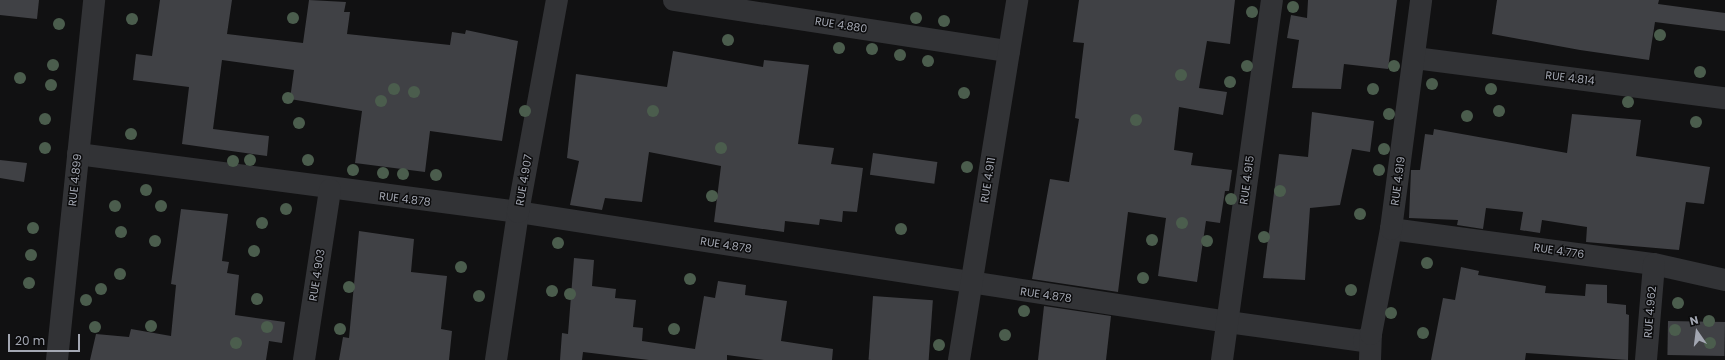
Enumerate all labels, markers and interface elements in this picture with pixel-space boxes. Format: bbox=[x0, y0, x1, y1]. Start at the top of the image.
street label: RUE 4.880 bbox=[814, 14, 868, 36]
street label: RUE 4.814 bbox=[1545, 68, 1595, 88]
street label: RUE 4.899 bbox=[66, 153, 84, 207]
street label: RUE 4.907 bbox=[513, 153, 535, 207]
street label: RUE 4.915 bbox=[1237, 155, 1257, 205]
street label: RUE 4.911 bbox=[978, 156, 998, 204]
street label: RUE 4.919 bbox=[1388, 156, 1408, 206]
street label: RUE 4.878 bbox=[378, 189, 432, 209]
street label: RUE 4.878 bbox=[699, 234, 753, 256]
street label: RUE 4.776 bbox=[1533, 241, 1585, 261]
street label: RUE 4.903 bbox=[306, 248, 328, 302]
street label: RUE 4.878 bbox=[1019, 285, 1073, 305]
street label: RUE 4.962 bbox=[1641, 285, 1659, 339]
north arrow bbox=[1677, 312, 1717, 352]
text: N bbox=[1688, 312, 1700, 329]
scale bar bbox=[10, 326, 82, 352]
text: 20 m bbox=[15, 332, 45, 349]

